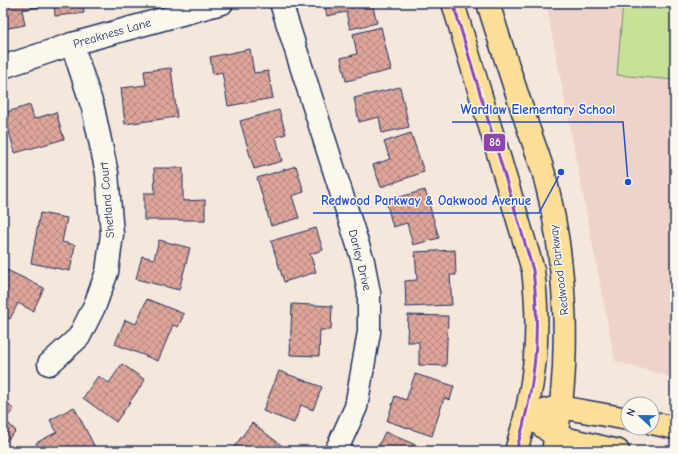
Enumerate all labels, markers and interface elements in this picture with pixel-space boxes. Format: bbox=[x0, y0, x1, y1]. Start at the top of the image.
street label: Preakness Lane bbox=[71, 15, 153, 51]
callout: Wardlaw Elementary School bbox=[452, 97, 623, 122]
text: Wardlaw Elementary School bbox=[461, 102, 615, 117]
line badge: 86 bbox=[483, 133, 506, 152]
text: 86 bbox=[489, 136, 501, 149]
street label: Shetland Court bbox=[97, 161, 117, 239]
callout: Redwood Parkway & Oakwood Avenue bbox=[313, 188, 539, 213]
text: Redwood Parkway & Oakwood Avenue bbox=[321, 193, 532, 208]
street label: Redwood Parkway bbox=[546, 223, 571, 316]
street label: Darley Drive bbox=[346, 228, 374, 292]
north arrow bbox=[620, 396, 660, 436]
text: N bbox=[624, 407, 639, 418]

